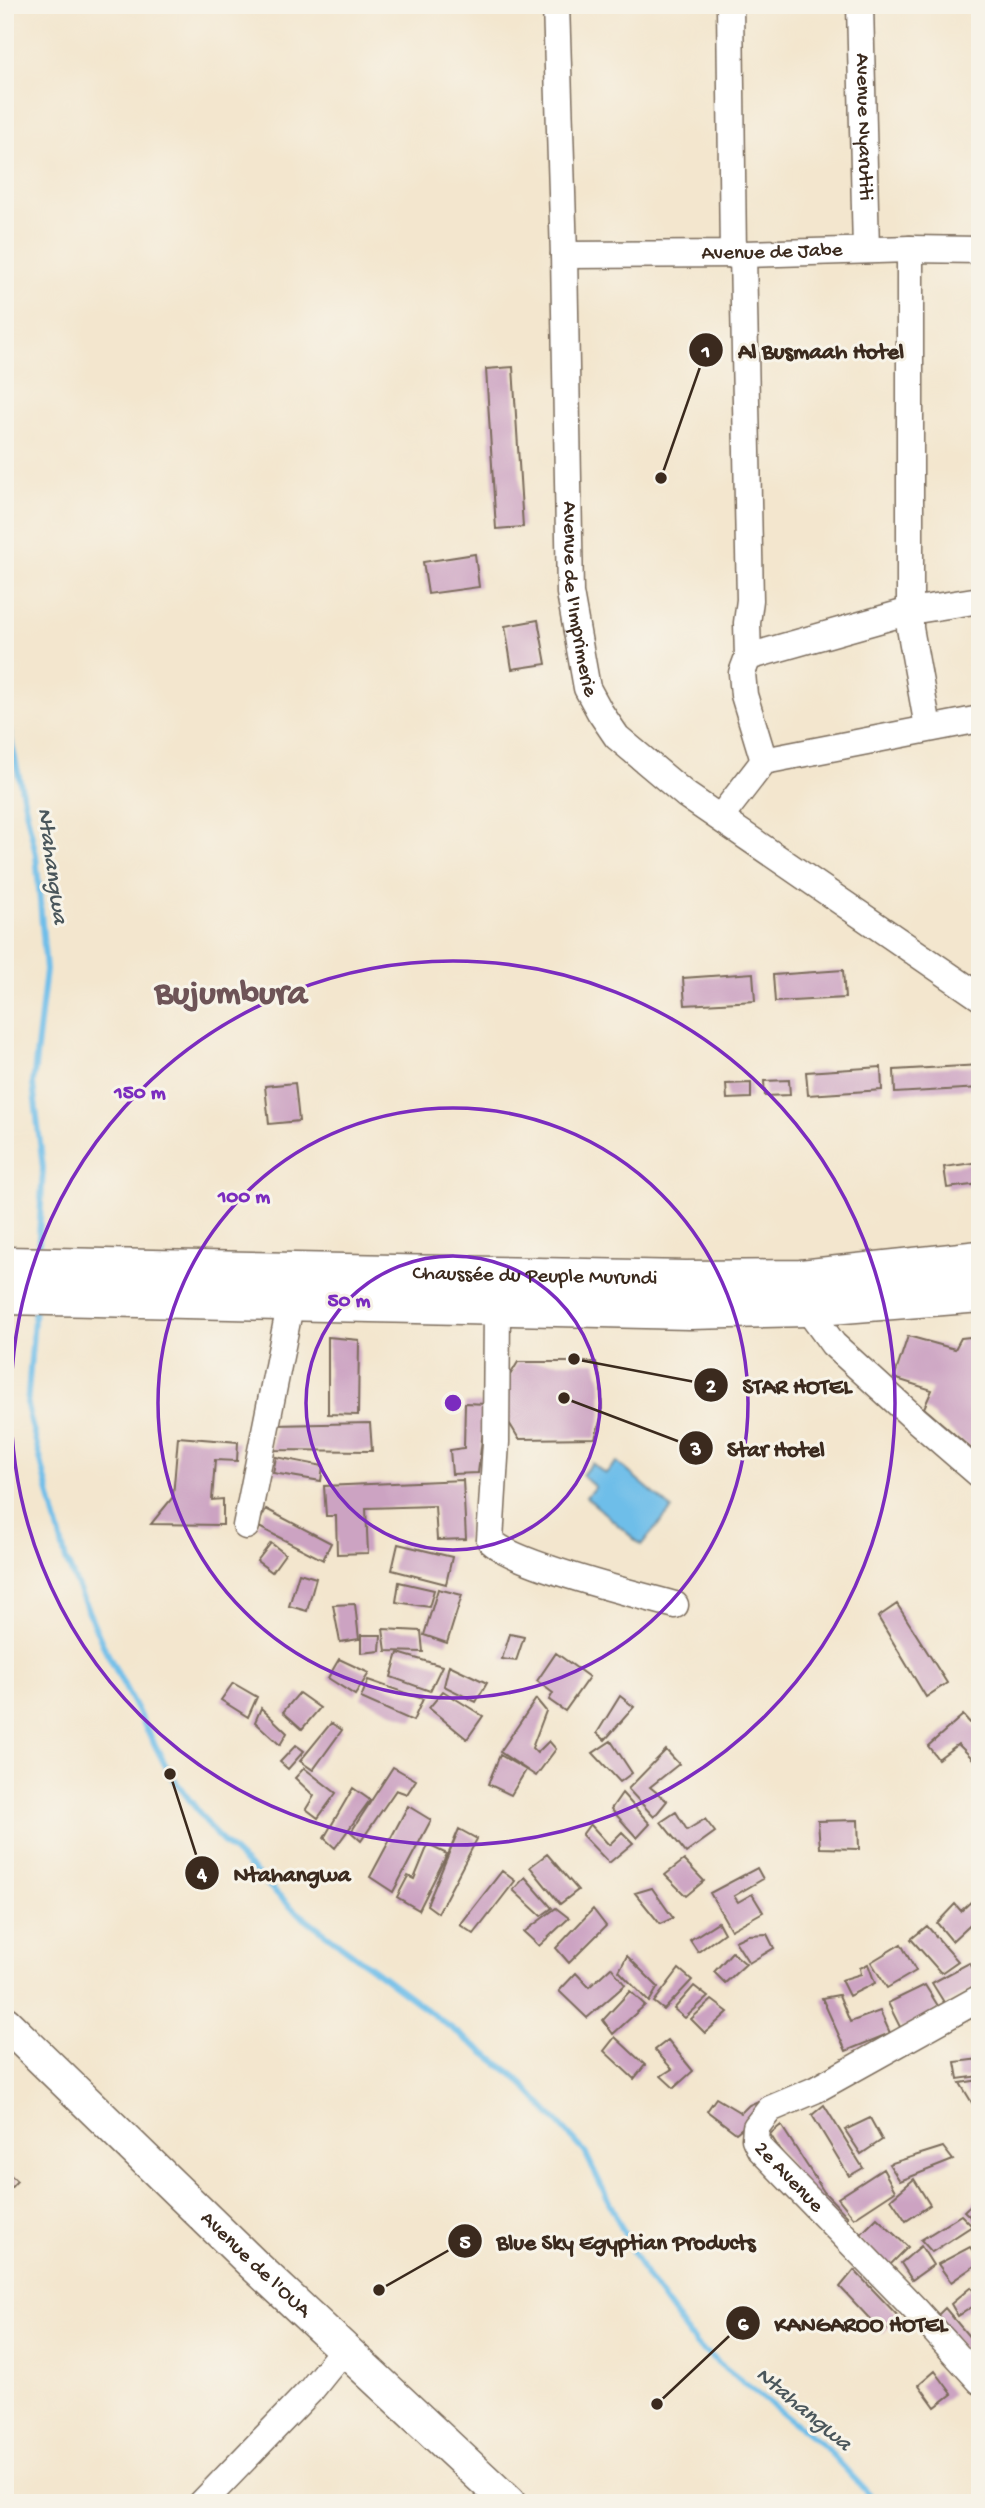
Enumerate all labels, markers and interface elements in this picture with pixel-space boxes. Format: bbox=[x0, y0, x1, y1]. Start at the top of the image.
street label: Avenue Nyarutiti bbox=[849, 53, 877, 201]
street label: Avenue de Jabe bbox=[701, 238, 844, 267]
callout: Al Busmaah Hotel bbox=[689, 328, 918, 372]
text: Al Busmaah Hotel bbox=[737, 340, 904, 367]
text: 1 bbox=[701, 341, 710, 366]
street label: Avenue de l'Imprimerie bbox=[556, 501, 603, 703]
water label: Ntahangwa bbox=[29, 806, 73, 927]
district label: Bujumbura bbox=[154, 975, 309, 1016]
text: 150 m bbox=[113, 1082, 166, 1107]
text: 100 m bbox=[217, 1186, 270, 1211]
street label: Chaussée du Peuple Murundi bbox=[412, 1262, 658, 1292]
text: 50 m bbox=[328, 1290, 371, 1315]
callout: STAR HOTEL bbox=[694, 1363, 866, 1407]
text: STAR HOTEL bbox=[742, 1375, 853, 1402]
text: 2 bbox=[706, 1376, 717, 1401]
centre of rings bbox=[441, 1391, 465, 1415]
callout: Star Hotel bbox=[678, 1426, 839, 1470]
text: Star Hotel bbox=[727, 1438, 825, 1465]
text: 3 bbox=[690, 1439, 702, 1464]
callout: Ntahangwa bbox=[184, 1851, 364, 1895]
text: Ntahangwa bbox=[234, 1863, 352, 1890]
text: 4 bbox=[196, 1864, 208, 1889]
street label: 2e Avenue bbox=[748, 2137, 829, 2219]
street label: Avenue de l'OUA bbox=[194, 2207, 317, 2325]
callout: Blue Sky Egyptian Products bbox=[448, 2219, 770, 2263]
text: Blue Sky Egyptian Products bbox=[496, 2231, 757, 2258]
text: 5 bbox=[459, 2232, 471, 2257]
callout: KANGAROO HOTEL bbox=[725, 2301, 961, 2345]
text: KANGAROO HOTEL bbox=[773, 2313, 949, 2340]
text: 6 bbox=[738, 2314, 750, 2339]
water label: Ntahangwa bbox=[750, 2362, 857, 2459]

